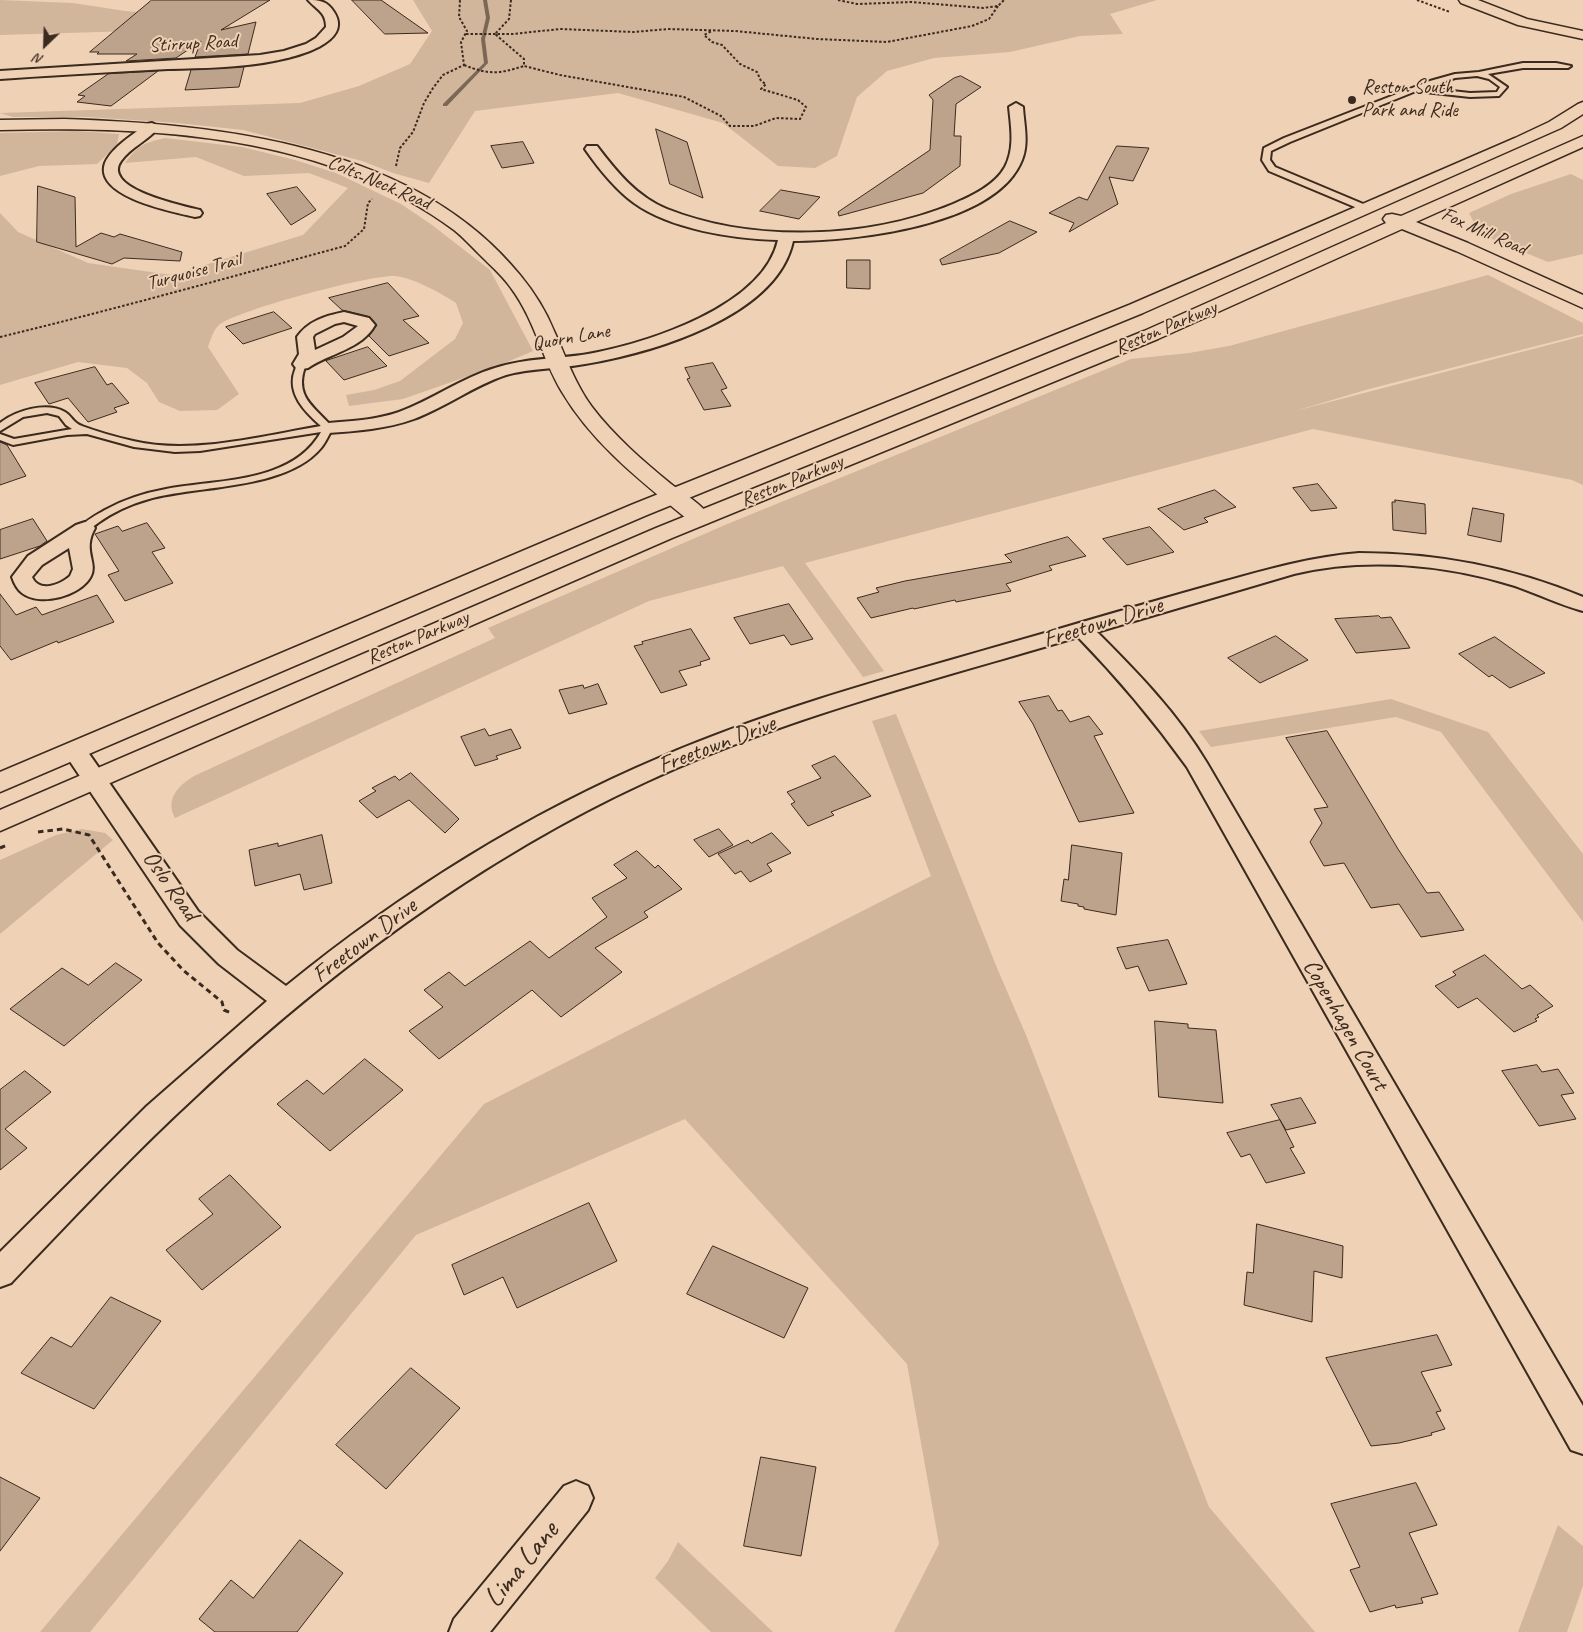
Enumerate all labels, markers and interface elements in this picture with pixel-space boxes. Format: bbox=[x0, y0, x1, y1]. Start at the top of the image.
north arrow bbox=[20, 20, 70, 70]
street label: Stirrup Road bbox=[148, 30, 238, 58]
text: N bbox=[31, 50, 46, 69]
place label: Reston South Park and Ride bbox=[1362, 76, 1458, 123]
marker: Reston South Park and Ride bbox=[1346, 94, 1358, 106]
street label: Colts Neck Road bbox=[324, 151, 434, 215]
street label: Fox Mill Road bbox=[1438, 203, 1530, 261]
street label: Turquoise Trail bbox=[144, 248, 244, 296]
street label: Reston Parkway bbox=[1111, 296, 1221, 360]
street label: Quorn Lane bbox=[530, 319, 612, 357]
street label: Reston Parkway bbox=[737, 450, 847, 512]
street label: Freetown Drive bbox=[1040, 591, 1166, 655]
street label: Reston Parkway bbox=[363, 606, 473, 670]
street label: Freetown Drive bbox=[654, 709, 780, 781]
street label: Oslo Road bbox=[136, 845, 204, 927]
street label: Freetown Drive bbox=[307, 892, 423, 990]
street label: Copenhagen Court bbox=[1296, 954, 1394, 1096]
street label: Lima Lane bbox=[477, 1515, 567, 1615]

